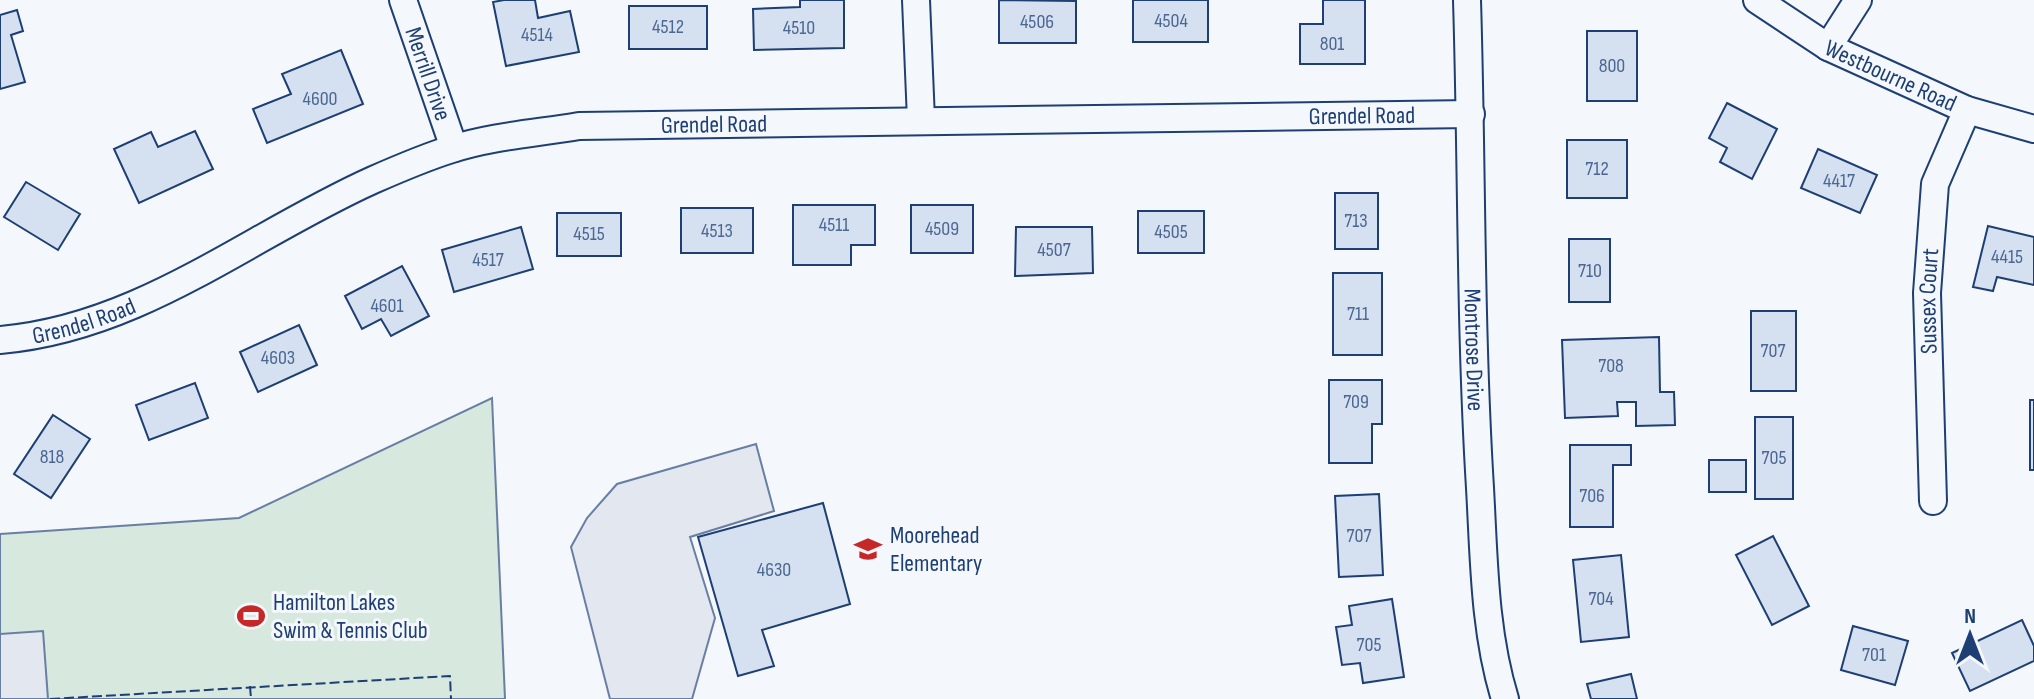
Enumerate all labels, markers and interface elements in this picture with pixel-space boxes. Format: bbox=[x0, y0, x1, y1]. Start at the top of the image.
house number: 4504 bbox=[1154, 9, 1188, 33]
house number: 4506 bbox=[1020, 10, 1054, 34]
house number: 4512 bbox=[652, 15, 684, 39]
house number: 4510 bbox=[783, 16, 815, 40]
street label: Merrill Drive bbox=[399, 23, 458, 124]
house number: 4514 bbox=[521, 23, 553, 47]
house number: 801 bbox=[1320, 32, 1344, 56]
street label: Westbourne Road bbox=[1820, 33, 1961, 118]
house number: 800 bbox=[1599, 54, 1625, 78]
house number: 4600 bbox=[303, 87, 337, 111]
street label: Grendel Road bbox=[1309, 100, 1415, 131]
street label: Grendel Road bbox=[661, 109, 767, 139]
house number: 712 bbox=[1585, 157, 1609, 181]
house number: 4417 bbox=[1823, 169, 1855, 193]
house number: 713 bbox=[1344, 209, 1368, 233]
house number: 4511 bbox=[819, 213, 849, 237]
house number: 4509 bbox=[925, 217, 959, 241]
house number: 4513 bbox=[701, 219, 733, 243]
house number: 4505 bbox=[1154, 220, 1188, 244]
house number: 4515 bbox=[573, 222, 605, 246]
house number: 4507 bbox=[1037, 238, 1071, 262]
house number: 4415 bbox=[1991, 245, 2023, 269]
street label: Sussex Court bbox=[1912, 247, 1945, 354]
house number: 4517 bbox=[472, 248, 504, 272]
house number: 710 bbox=[1578, 259, 1602, 283]
street label: Montrose Drive bbox=[1458, 288, 1491, 412]
street label: Grendel Road bbox=[30, 291, 140, 350]
house number: 4601 bbox=[370, 294, 404, 318]
house number: 711 bbox=[1347, 302, 1369, 326]
house number: 707 bbox=[1761, 339, 1785, 363]
house number: 4603 bbox=[261, 346, 295, 370]
house number: 708 bbox=[1598, 354, 1624, 378]
house number: 709 bbox=[1343, 390, 1369, 414]
house number: 818 bbox=[40, 445, 64, 469]
house number: 705 bbox=[1762, 446, 1786, 470]
house number: 706 bbox=[1579, 484, 1605, 508]
place label: Moorehead Elementary bbox=[890, 521, 982, 578]
house number: 707 bbox=[1347, 524, 1371, 548]
school or university icon: Moorehead Elementary bbox=[853, 534, 883, 564]
house number: 4630 bbox=[757, 558, 791, 582]
house number: 704 bbox=[1588, 587, 1614, 611]
place label: Hamilton Lakes Swim & Tennis Club bbox=[273, 588, 428, 645]
north arrow bbox=[1930, 595, 2010, 675]
sports icon: Hamilton Lakes Swim & Tennis Club bbox=[236, 601, 266, 631]
text: N bbox=[1964, 603, 1976, 630]
house number: 705 bbox=[1357, 633, 1381, 657]
house number: 701 bbox=[1862, 643, 1886, 667]

